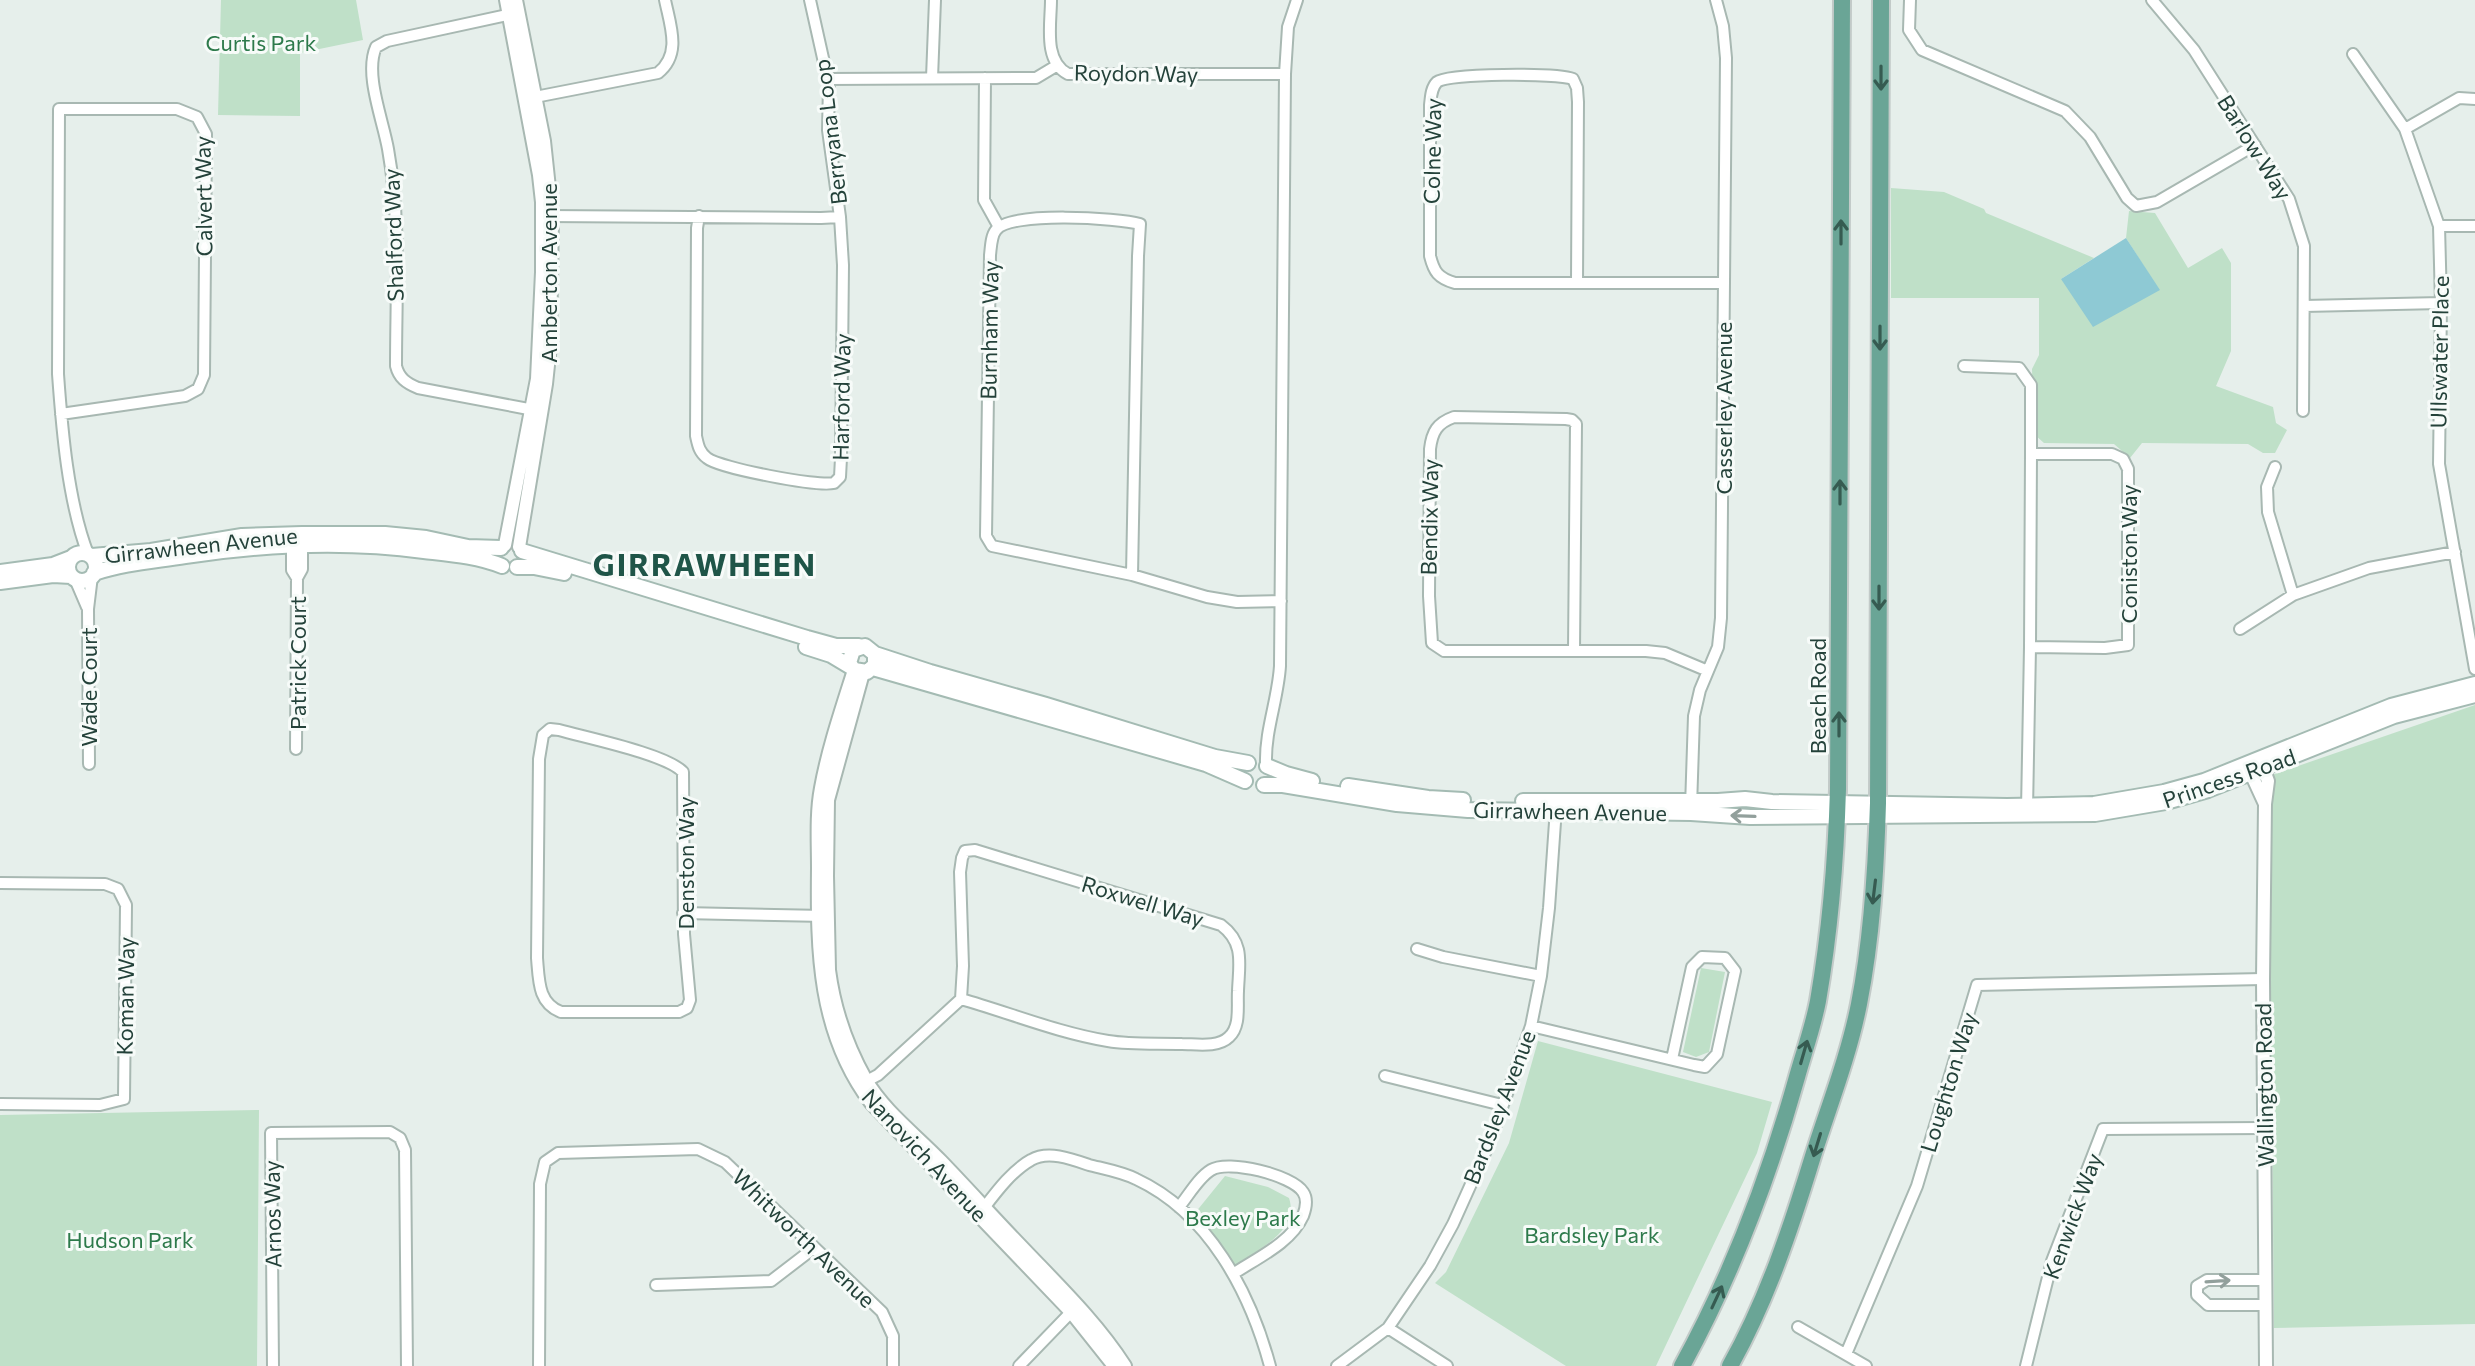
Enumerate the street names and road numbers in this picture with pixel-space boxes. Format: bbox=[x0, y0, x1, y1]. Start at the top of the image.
street label: Berryana Loop bbox=[808, 58, 852, 206]
street label: Roydon Way bbox=[1074, 58, 1198, 88]
street label: Barlow Way bbox=[2212, 90, 2298, 204]
street label: Colne Way bbox=[1418, 98, 1446, 204]
street label: Calvert Way bbox=[188, 135, 218, 257]
street label: Shalford Way bbox=[377, 168, 409, 302]
street label: Amberton Avenue bbox=[535, 183, 562, 363]
street label: Burnham Way bbox=[974, 260, 1004, 400]
street label: Ullswater Place bbox=[2424, 275, 2454, 429]
street label: Casserley Avenue bbox=[1710, 322, 1737, 494]
street label: Harford Way bbox=[826, 333, 856, 461]
street label: Bendix Way bbox=[1414, 458, 1444, 576]
street label: Coniston Way bbox=[2115, 484, 2142, 624]
street label: Girrawheen Avenue bbox=[103, 521, 299, 569]
street label: Patrick Court bbox=[284, 596, 311, 730]
street label: Wade Court bbox=[75, 627, 102, 747]
street label: Beach Road bbox=[1804, 638, 1831, 754]
street label: Princess Road bbox=[2159, 743, 2299, 813]
street label: Denston Way bbox=[672, 796, 699, 930]
street label: Girrawheen Avenue bbox=[1473, 796, 1667, 826]
street label: Roxwell Way bbox=[1079, 870, 1207, 932]
street label: Koman Way bbox=[110, 936, 140, 1056]
street label: Wallington Road bbox=[2249, 1003, 2279, 1167]
street label: Loughton Way bbox=[1914, 1009, 1982, 1155]
street label: Bardsley Avenue bbox=[1457, 1026, 1541, 1188]
street label: Nanovich Avenue bbox=[857, 1083, 993, 1227]
street label: Kenwick Way bbox=[2037, 1149, 2107, 1283]
street label: Arnos Way bbox=[258, 1160, 286, 1268]
street label: Whitworth Avenue bbox=[727, 1163, 881, 1313]

